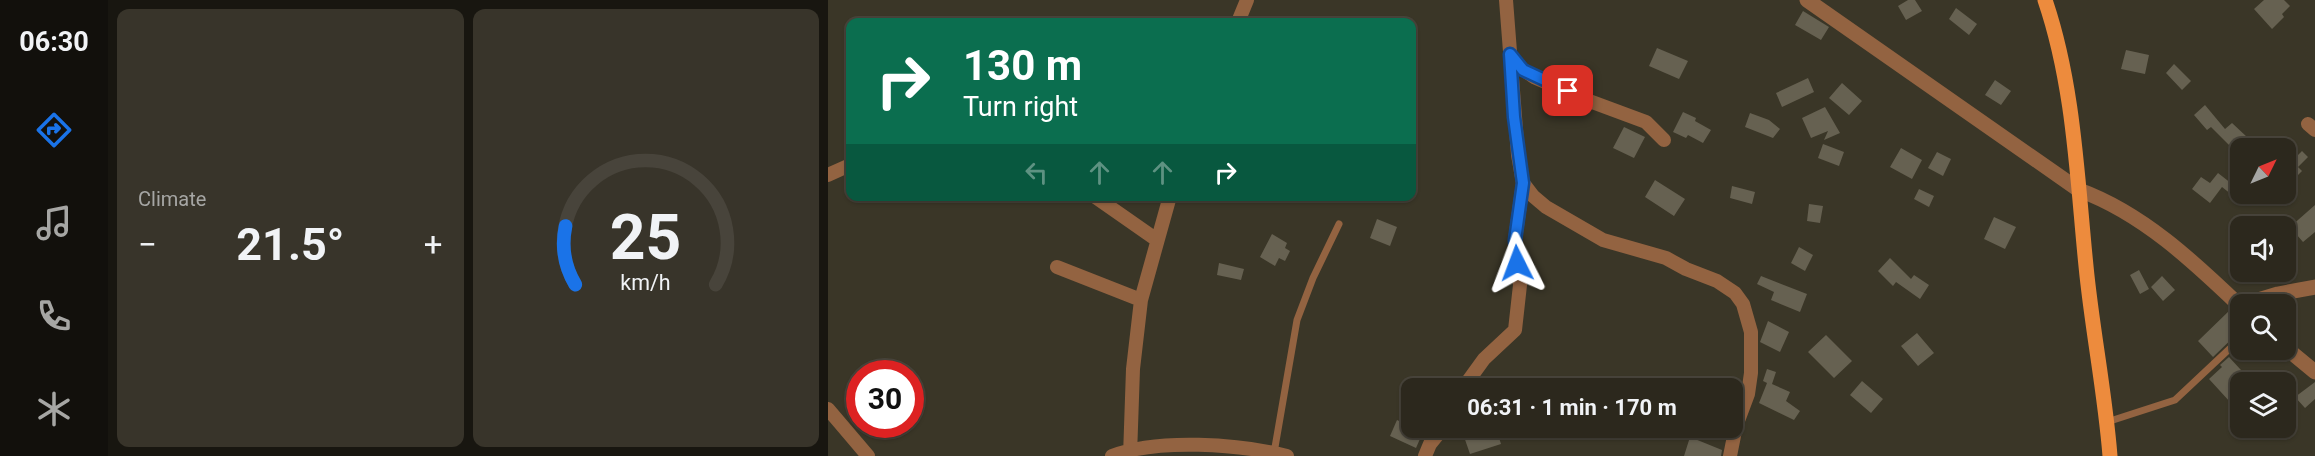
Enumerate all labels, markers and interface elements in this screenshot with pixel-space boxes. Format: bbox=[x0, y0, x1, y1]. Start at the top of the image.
text: 06:30 bbox=[19, 26, 89, 58]
text: 130 m bbox=[963, 41, 1082, 90]
icon: right bbox=[864, 42, 942, 120]
pin bbox=[1542, 65, 1593, 116]
icon: arrive bbox=[1551, 74, 1584, 107]
text: Turn right bbox=[963, 91, 1078, 123]
icon: directions bbox=[33, 109, 75, 151]
north arrow bbox=[2230, 138, 2296, 204]
map controls bbox=[2230, 138, 2296, 438]
icon: left bbox=[1020, 156, 1053, 189]
icon: ahead bbox=[1083, 156, 1116, 189]
icon: ahead bbox=[1146, 156, 1179, 189]
icon: right bbox=[1209, 156, 1242, 189]
text: Climate bbox=[138, 187, 206, 211]
text: 25 bbox=[610, 201, 682, 274]
icon: music bbox=[33, 202, 75, 244]
button: sound bbox=[2230, 216, 2296, 282]
text: 21.5° bbox=[236, 218, 344, 271]
text: − bbox=[138, 225, 157, 264]
text: + bbox=[424, 225, 443, 264]
position arrow bbox=[1485, 231, 1549, 295]
text: km/h bbox=[621, 270, 671, 295]
button: search bbox=[2230, 294, 2296, 360]
icon: phone bbox=[33, 295, 75, 337]
speed limit sign: 30 bbox=[846, 360, 924, 438]
button: layers bbox=[2230, 372, 2296, 438]
icon: climate bbox=[33, 388, 75, 430]
text: 06:31 · 1 min · 170 m bbox=[1467, 395, 1677, 420]

